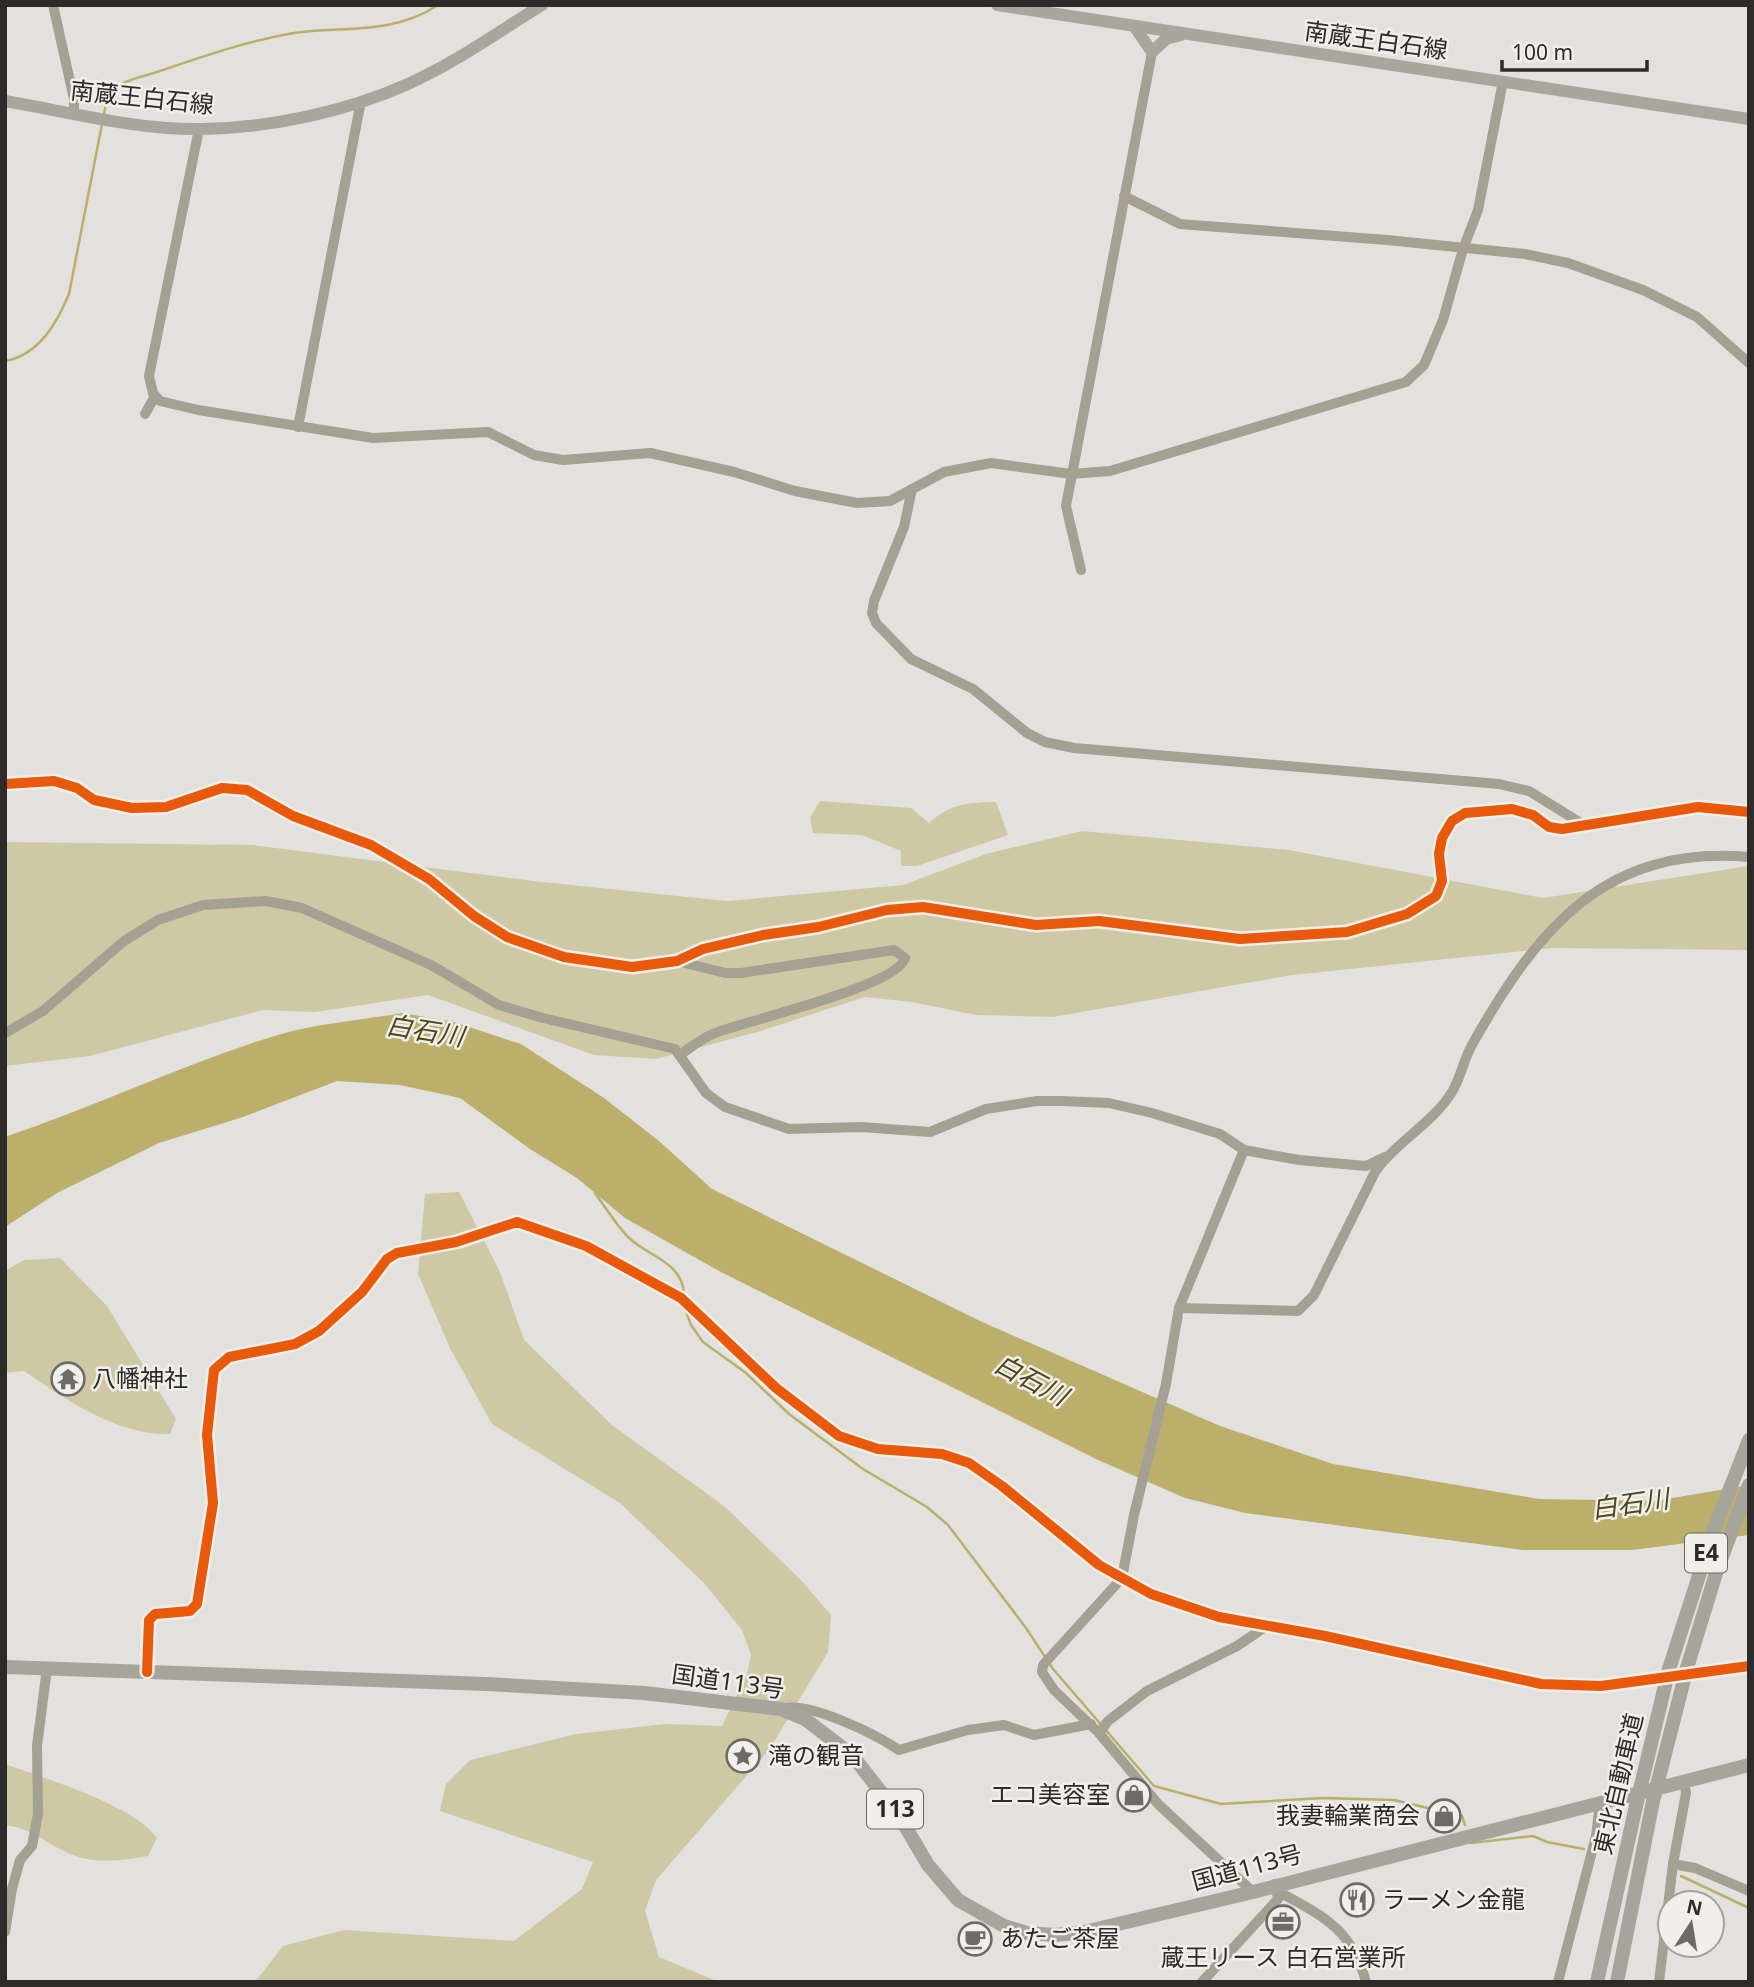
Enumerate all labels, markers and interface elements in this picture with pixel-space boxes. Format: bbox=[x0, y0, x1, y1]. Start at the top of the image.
street label: 南蔵王白石線 bbox=[1303, 13, 1450, 66]
scale bar bbox=[1502, 28, 1647, 72]
text: 100 m bbox=[1512, 38, 1573, 66]
street label: 南蔵王白石線 bbox=[69, 73, 215, 120]
water label: 白石川 bbox=[384, 1006, 469, 1054]
water label: 白石川 bbox=[989, 1345, 1077, 1415]
temple icon: 八幡神社 bbox=[49, 1360, 87, 1398]
place label: 八幡神社 bbox=[92, 1361, 188, 1394]
water label: 白石川 bbox=[1589, 1479, 1674, 1526]
road number: E4 bbox=[1685, 1534, 1727, 1572]
street label: 国道113号 bbox=[670, 1656, 787, 1705]
street label: 東北自動車道 bbox=[1585, 1710, 1650, 1858]
place icon: 滝の観音 bbox=[724, 1737, 762, 1775]
place label: 滝の観音 bbox=[768, 1738, 864, 1771]
shop icon: エコ美容室 bbox=[1115, 1776, 1153, 1814]
place label: エコ美容室 bbox=[990, 1777, 1110, 1810]
road number: 113 bbox=[867, 1790, 923, 1828]
shop icon: 我妻輪業商会 bbox=[1425, 1797, 1463, 1835]
place label: 我妻輪業商会 bbox=[1276, 1798, 1420, 1831]
street label: 国道113号 bbox=[1188, 1836, 1306, 1897]
restaurant icon: ラーメン金龍 bbox=[1338, 1881, 1376, 1919]
place label: ラーメン金龍 bbox=[1382, 1882, 1525, 1915]
north arrow bbox=[1656, 1889, 1726, 1959]
text: N bbox=[1684, 1893, 1705, 1922]
office icon: 蔵王リース 白石営業所 bbox=[1264, 1903, 1302, 1941]
cafe icon: あたご茶屋 bbox=[956, 1920, 994, 1958]
place label: あたご茶屋 bbox=[1000, 1921, 1120, 1954]
place label: 蔵王リース 白石営業所 bbox=[1160, 1940, 1406, 1973]

